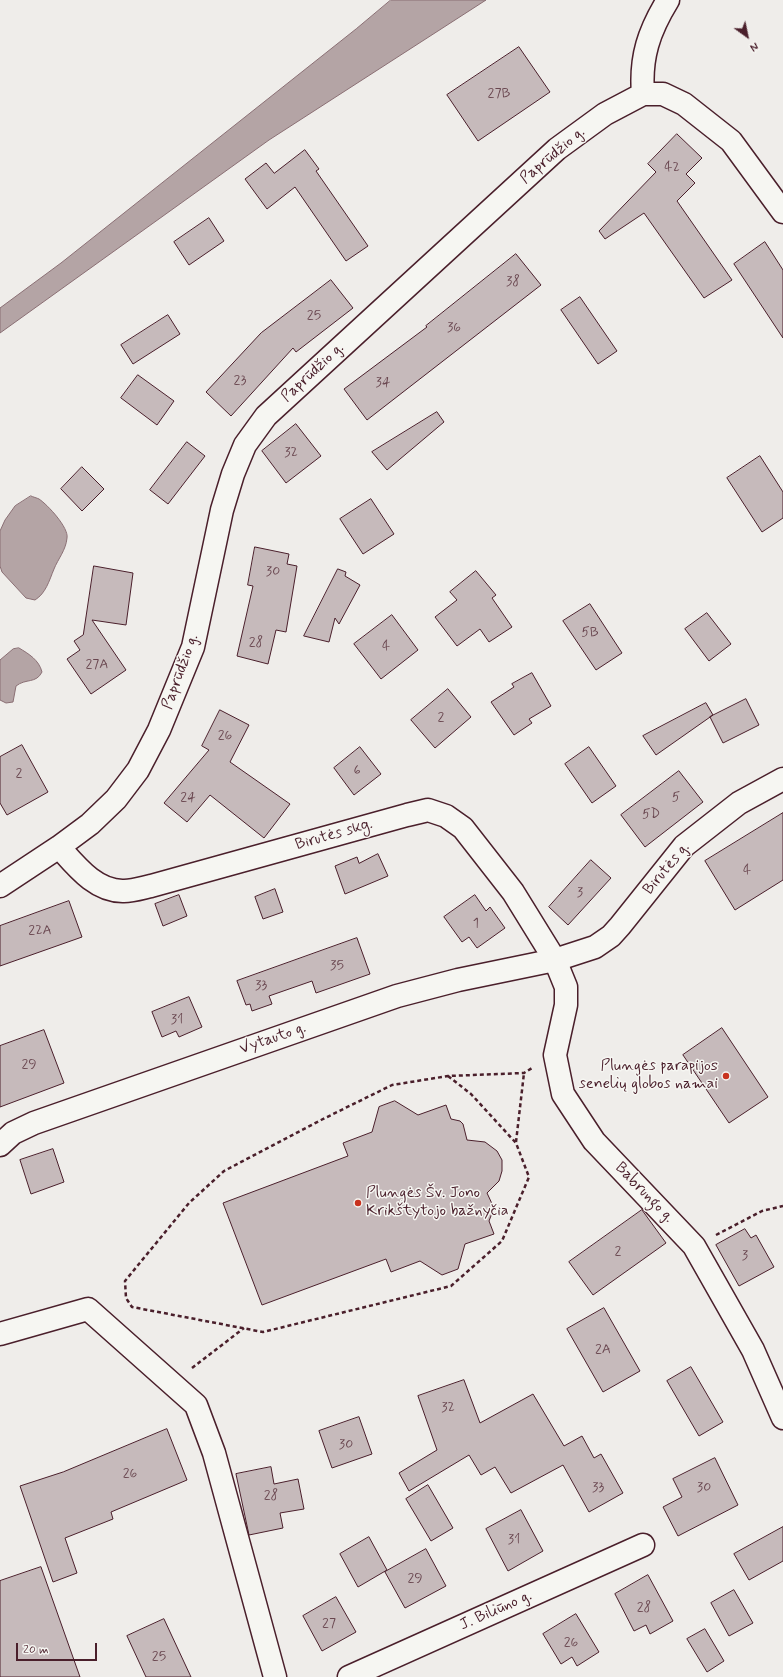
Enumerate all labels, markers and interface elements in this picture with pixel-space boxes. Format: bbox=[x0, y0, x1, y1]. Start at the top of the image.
north arrow bbox=[727, 16, 767, 56]
text: N bbox=[747, 38, 760, 54]
house number: 27B bbox=[488, 86, 510, 102]
street label: Paprūdžio g. bbox=[517, 123, 589, 189]
house number: 42 bbox=[664, 160, 680, 176]
house number: 38 bbox=[506, 274, 520, 290]
house number: 25 bbox=[307, 308, 321, 324]
house number: 36 bbox=[447, 320, 461, 336]
street label: Paprūdžio g. bbox=[278, 339, 348, 407]
house number: 23 bbox=[234, 373, 246, 389]
house number: 34 bbox=[376, 375, 390, 391]
house number: 32 bbox=[284, 445, 298, 461]
house number: 30 bbox=[266, 564, 280, 580]
house number: 5B bbox=[581, 625, 599, 641]
street label: Paprūdžio g. bbox=[158, 632, 204, 712]
house number: 28 bbox=[249, 635, 263, 651]
house number: 4 bbox=[382, 639, 390, 655]
house number: 27A bbox=[85, 657, 109, 673]
house number: 2 bbox=[438, 710, 444, 726]
house number: 26 bbox=[218, 728, 232, 744]
house number: 6 bbox=[353, 763, 361, 779]
house number: 2 bbox=[16, 766, 22, 782]
house number: 24 bbox=[180, 790, 196, 806]
house number: 5 bbox=[672, 790, 680, 806]
house number: 5D bbox=[642, 807, 660, 823]
street label: Birutės skg. bbox=[293, 815, 375, 855]
street label: Birutės g. bbox=[640, 839, 694, 899]
house number: 4 bbox=[743, 863, 751, 879]
house number: 3 bbox=[577, 885, 583, 901]
house number: 1 bbox=[473, 916, 479, 932]
house number: 22A bbox=[28, 923, 52, 939]
house number: 35 bbox=[330, 958, 344, 974]
house number: 33 bbox=[255, 978, 267, 994]
house number: 31 bbox=[171, 1012, 183, 1028]
street label: Vytauto g. bbox=[237, 1019, 309, 1059]
house number: 29 bbox=[21, 1057, 37, 1073]
place label: Plungės parapijos senelių globos namai bbox=[579, 1057, 718, 1095]
marker: Plungės parapijos senelių globos namai bbox=[721, 1071, 731, 1081]
street label: Babrungo g. bbox=[610, 1159, 678, 1227]
place label: Plungės Šv. Jono Krikštytojo bažnyčia bbox=[366, 1184, 509, 1222]
marker: Plungės Šv. Jono Krikštytojo bažnyčia bbox=[353, 1198, 363, 1208]
house number: 2 bbox=[615, 1244, 621, 1260]
house number: 3 bbox=[742, 1248, 748, 1264]
house number: 2A bbox=[595, 1342, 611, 1358]
house number: 32 bbox=[441, 1400, 455, 1416]
house number: 30 bbox=[339, 1437, 353, 1453]
house number: 26 bbox=[123, 1466, 137, 1482]
house number: 33 bbox=[592, 1480, 604, 1496]
house number: 30 bbox=[697, 1480, 711, 1496]
house number: 28 bbox=[264, 1488, 278, 1504]
house number: 31 bbox=[508, 1532, 520, 1548]
house number: 29 bbox=[407, 1571, 423, 1587]
street label: J. Biliūno g. bbox=[457, 1587, 535, 1635]
house number: 28 bbox=[637, 1600, 651, 1616]
house number: 27 bbox=[322, 1616, 336, 1632]
scale bar bbox=[18, 1635, 99, 1661]
house number: 26 bbox=[564, 1635, 578, 1651]
text: 20 m bbox=[23, 1642, 49, 1658]
house number: 25 bbox=[152, 1649, 166, 1665]

